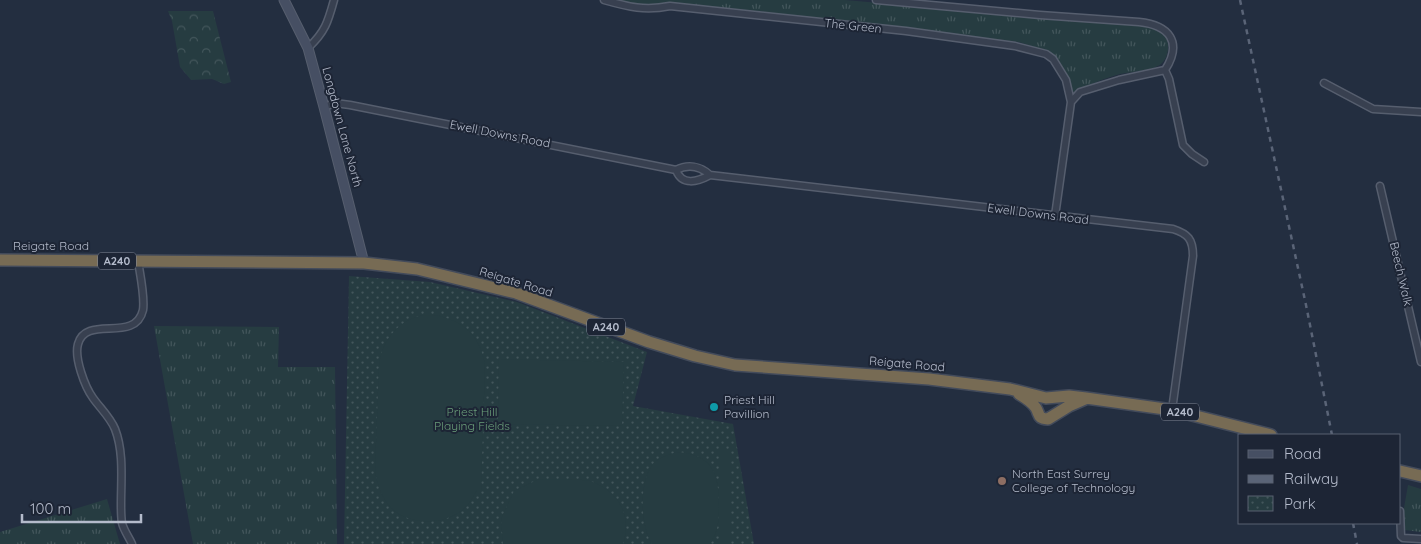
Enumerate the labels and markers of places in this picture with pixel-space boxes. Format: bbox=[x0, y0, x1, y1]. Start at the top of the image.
place label: Priest Hill Pavillion bbox=[724, 392, 775, 421]
marker: Priest Hill Pavillion bbox=[708, 401, 720, 413]
place label: North East Surrey College of Technology bbox=[1012, 466, 1135, 495]
marker: North East Surrey College of Technology bbox=[996, 475, 1008, 487]

